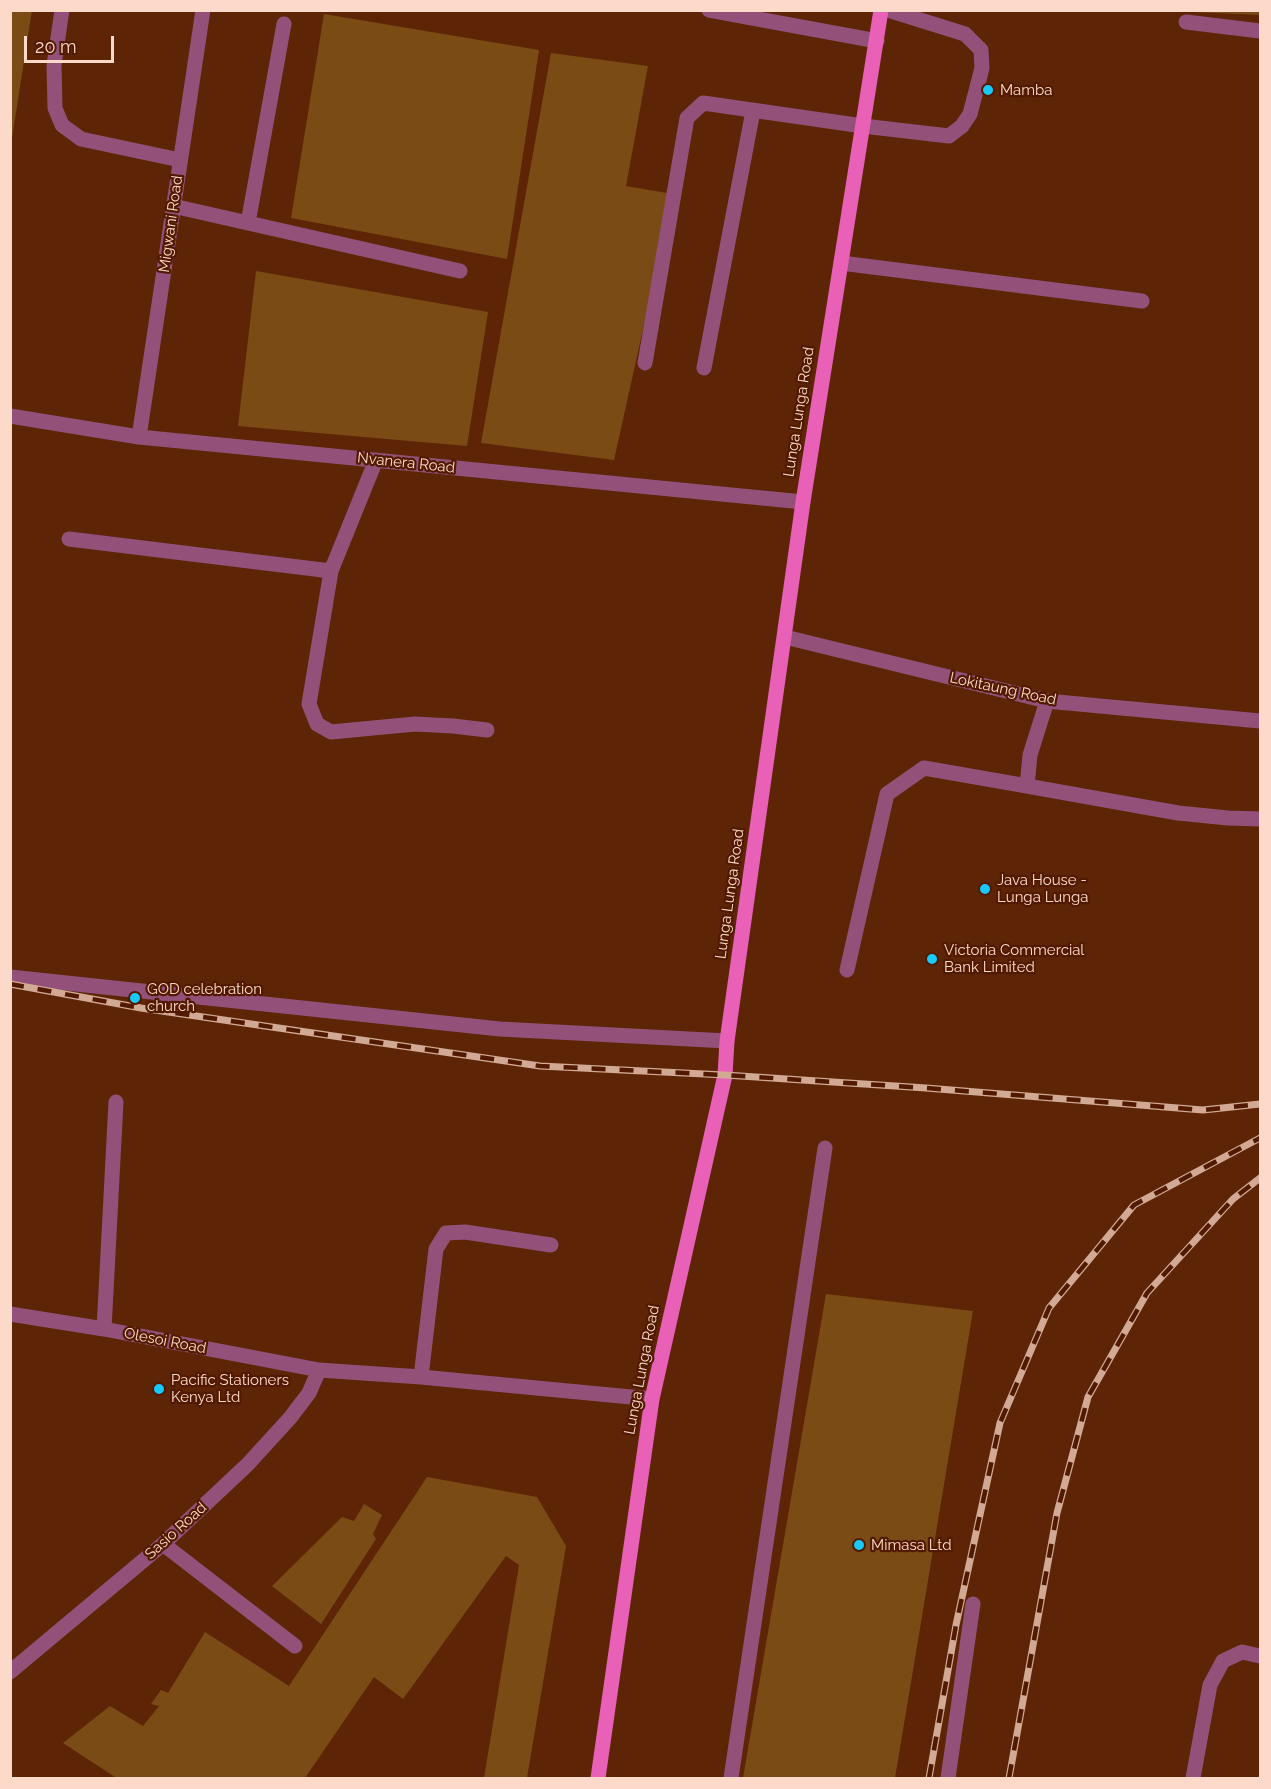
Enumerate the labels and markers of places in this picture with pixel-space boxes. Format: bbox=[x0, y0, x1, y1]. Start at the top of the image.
place label: Mamba bbox=[1000, 81, 1052, 99]
marker: Mamba bbox=[981, 83, 995, 97]
place label: Java House - Lunga Lunga bbox=[997, 871, 1088, 906]
marker: Java House - Lunga Lunga bbox=[978, 882, 992, 896]
place label: Victoria Commercial Bank Limited bbox=[944, 941, 1084, 976]
marker: Victoria Commercial Bank Limited bbox=[925, 952, 939, 966]
place label: GOD celebration church bbox=[147, 980, 262, 1015]
marker: GOD celebration church bbox=[128, 991, 142, 1005]
place label: Pacific Stationers Kenya Ltd bbox=[171, 1371, 289, 1406]
marker: Pacific Stationers Kenya Ltd bbox=[152, 1382, 166, 1396]
place label: Mimasa Ltd bbox=[871, 1536, 951, 1554]
marker: Mimasa Ltd bbox=[852, 1538, 866, 1552]

